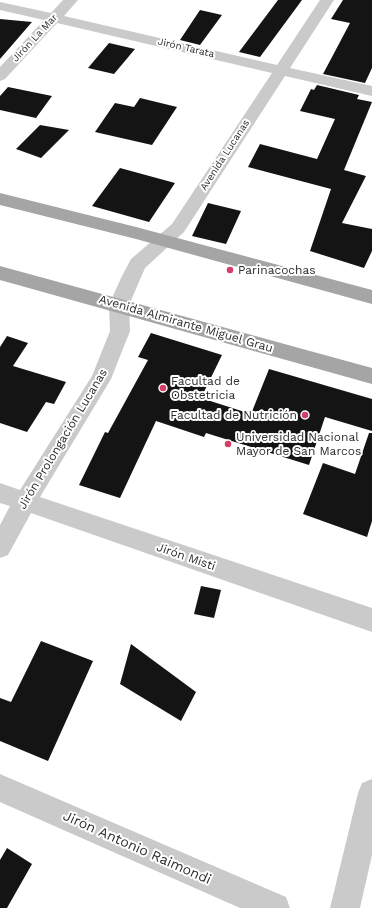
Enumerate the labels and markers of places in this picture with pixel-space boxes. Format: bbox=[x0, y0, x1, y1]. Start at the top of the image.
place label: Parinacochas bbox=[238, 263, 316, 277]
marker: Parinacochas bbox=[225, 265, 235, 275]
place label: Facultad de Obstetricia bbox=[171, 374, 240, 402]
marker: Facultad de Obstetricia bbox=[158, 383, 168, 393]
place label: Facultad de Nutrición bbox=[170, 408, 297, 422]
marker: Facultad de Nutrición bbox=[300, 410, 310, 420]
place label: Universidad Nacional Mayor de San Marcos bbox=[236, 430, 361, 458]
marker: Universidad Nacional Mayor de San Marcos bbox=[223, 439, 233, 449]

